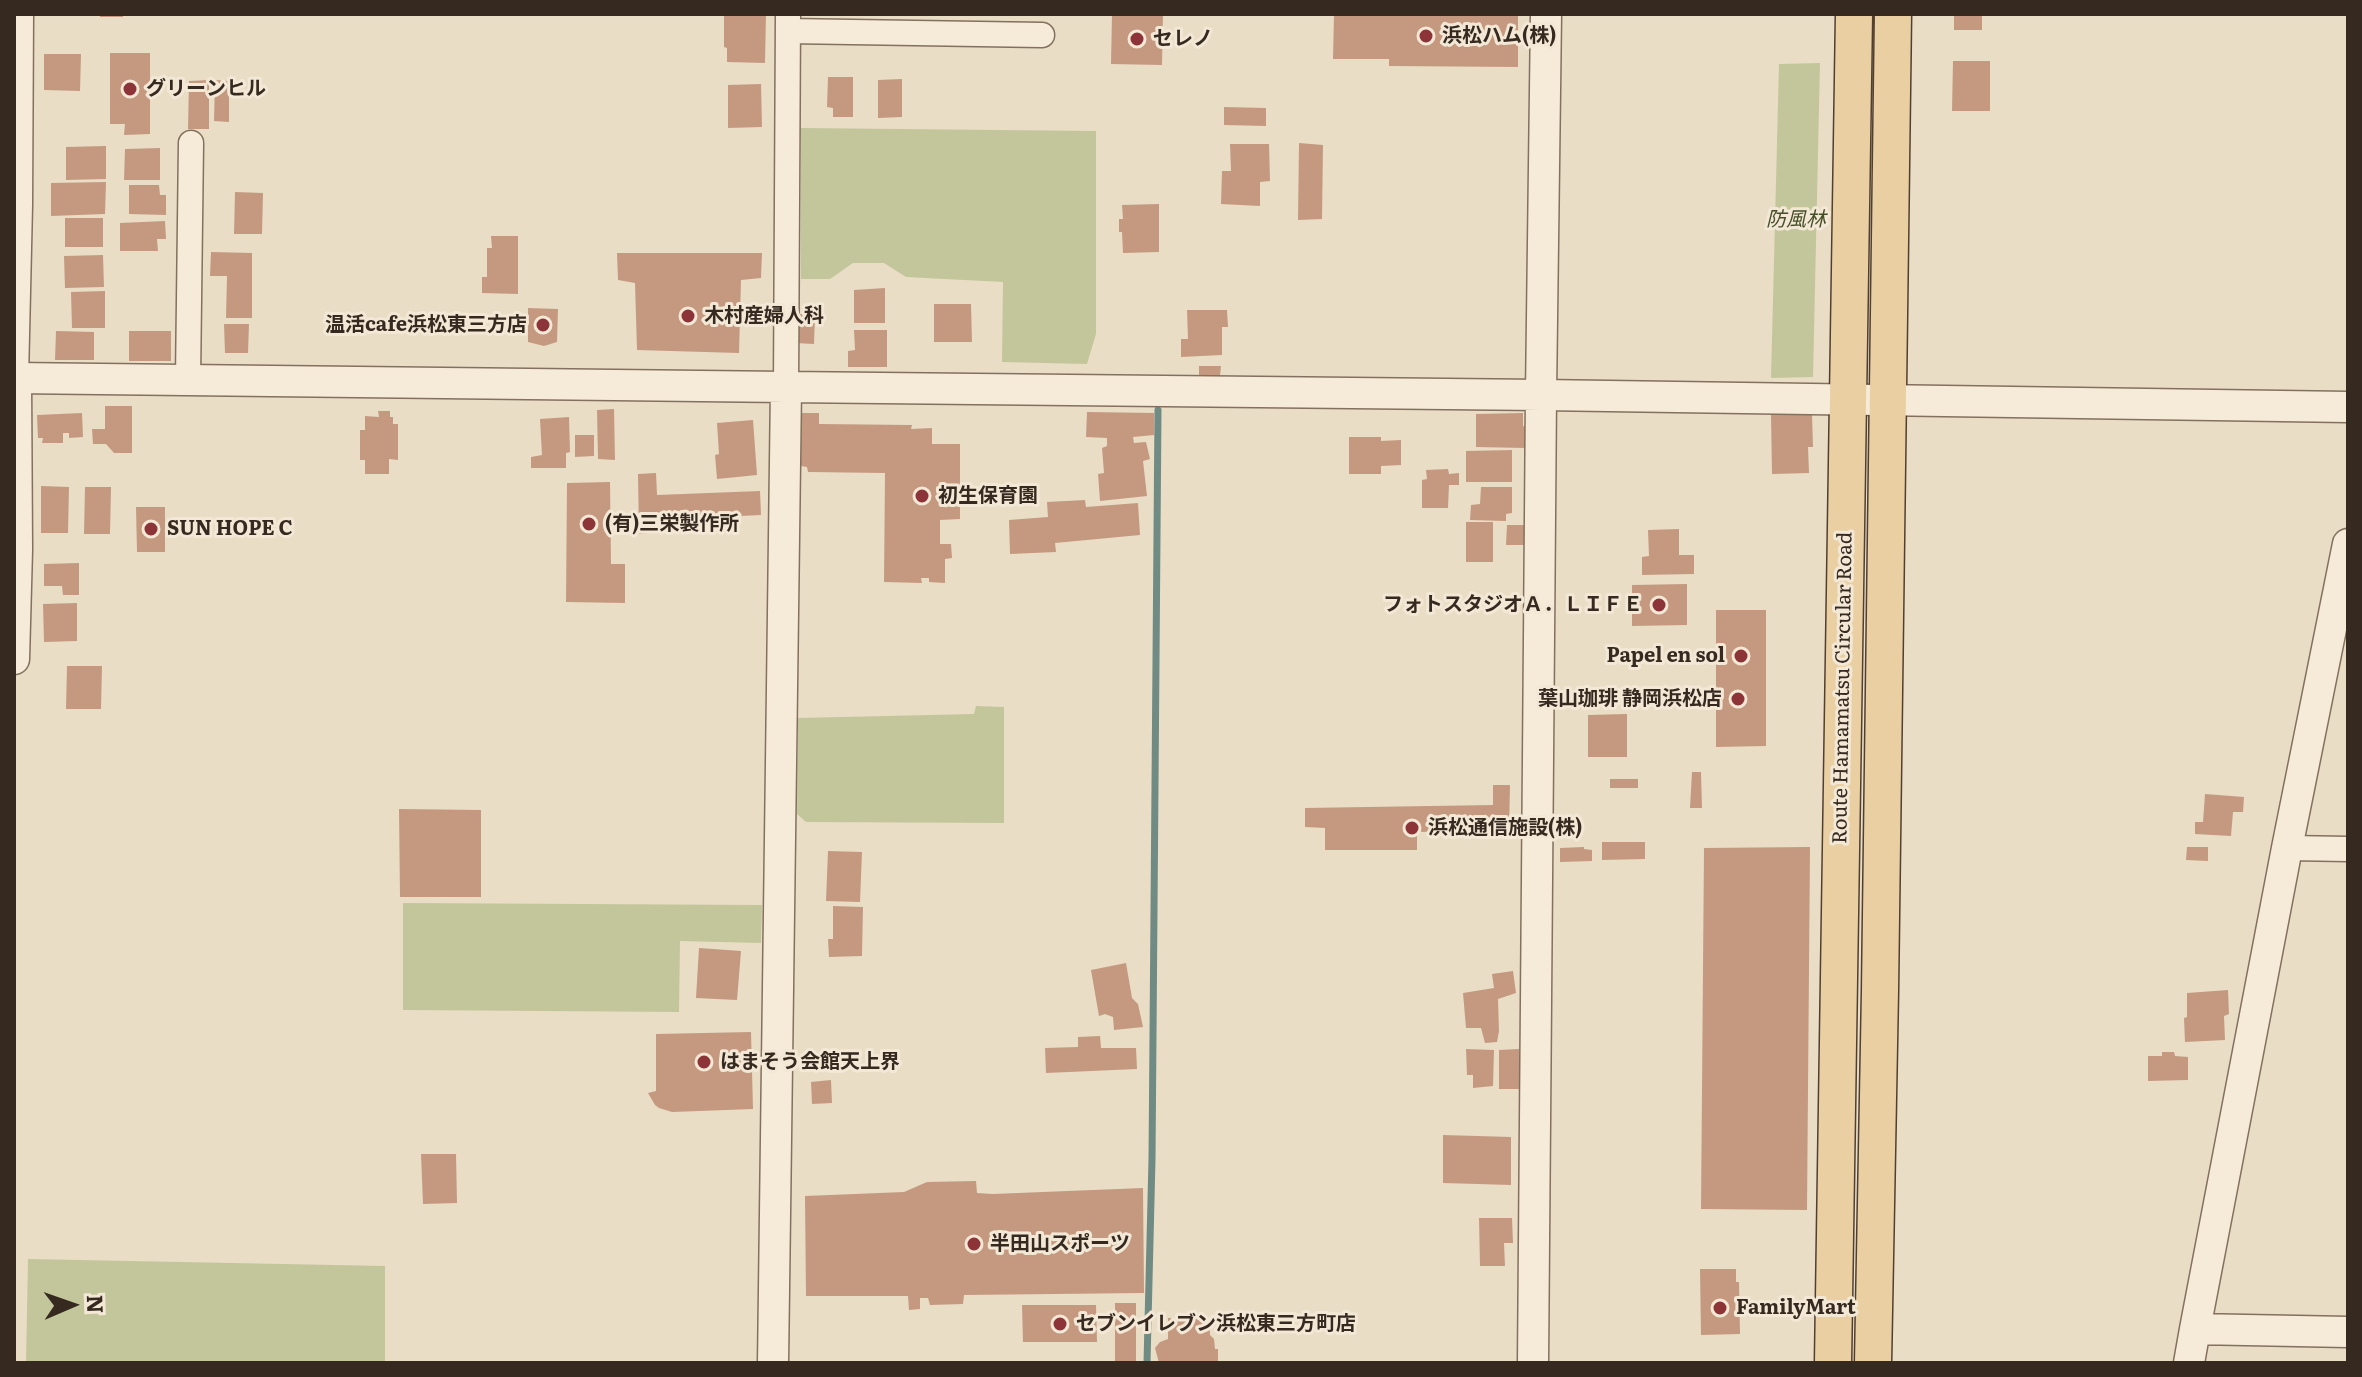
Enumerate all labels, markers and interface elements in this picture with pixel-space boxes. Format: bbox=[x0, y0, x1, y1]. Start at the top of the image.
place label: 浜松ハム(株) bbox=[1442, 24, 1556, 48]
place label: セレノ bbox=[1153, 27, 1213, 51]
marker: 浜松ハム(株) bbox=[1417, 27, 1435, 45]
marker: セレノ bbox=[1128, 30, 1146, 48]
place label: グリーンヒル bbox=[146, 77, 266, 101]
marker: グリーンヒル bbox=[121, 80, 139, 98]
park label: 防風林 bbox=[1766, 208, 1826, 232]
place label: 木村産婦人科 bbox=[704, 304, 824, 328]
marker: 木村産婦人科 bbox=[679, 307, 697, 325]
place label: 温活cafe浜松東三方店 bbox=[325, 313, 527, 337]
marker: 温活cafe浜松東三方店 bbox=[534, 316, 552, 334]
place label: 初生保育園 bbox=[938, 484, 1038, 508]
marker: 初生保育園 bbox=[913, 487, 931, 505]
place label: (有)三栄製作所 bbox=[605, 512, 739, 536]
marker: (有)三栄製作所 bbox=[580, 515, 598, 533]
place label: SUN HOPE C bbox=[167, 517, 293, 541]
marker: SUN HOPE C bbox=[142, 520, 160, 538]
street label: Route Hamamatsu Circular Road bbox=[1828, 532, 1858, 844]
place label: フォトスタジオＡ．ＬＩＦＥ bbox=[1383, 593, 1643, 617]
marker: フォトスタジオＡ．ＬＩＦＥ bbox=[1650, 596, 1668, 614]
place label: Papel en sol bbox=[1607, 644, 1725, 668]
marker: Papel en sol bbox=[1732, 647, 1750, 665]
place label: 葉山珈琲 静岡浜松店 bbox=[1538, 687, 1722, 711]
marker: 葉山珈琲 静岡浜松店 bbox=[1729, 690, 1747, 708]
place label: 浜松通信施設(株) bbox=[1428, 816, 1582, 840]
marker: 浜松通信施設(株) bbox=[1403, 819, 1421, 837]
place label: はまそう会館天上界 bbox=[720, 1050, 900, 1074]
marker: はまそう会館天上界 bbox=[695, 1053, 713, 1071]
place label: 半田山スポーツ bbox=[990, 1232, 1130, 1256]
marker: 半田山スポーツ bbox=[965, 1235, 983, 1253]
north arrow bbox=[32, 1265, 112, 1345]
text: N bbox=[80, 1294, 113, 1314]
place label: FamilyMart bbox=[1736, 1296, 1856, 1320]
marker: FamilyMart bbox=[1711, 1299, 1729, 1317]
place label: セブンイレブン浜松東三方町店 bbox=[1076, 1312, 1356, 1336]
marker: セブンイレブン浜松東三方町店 bbox=[1051, 1315, 1069, 1333]

